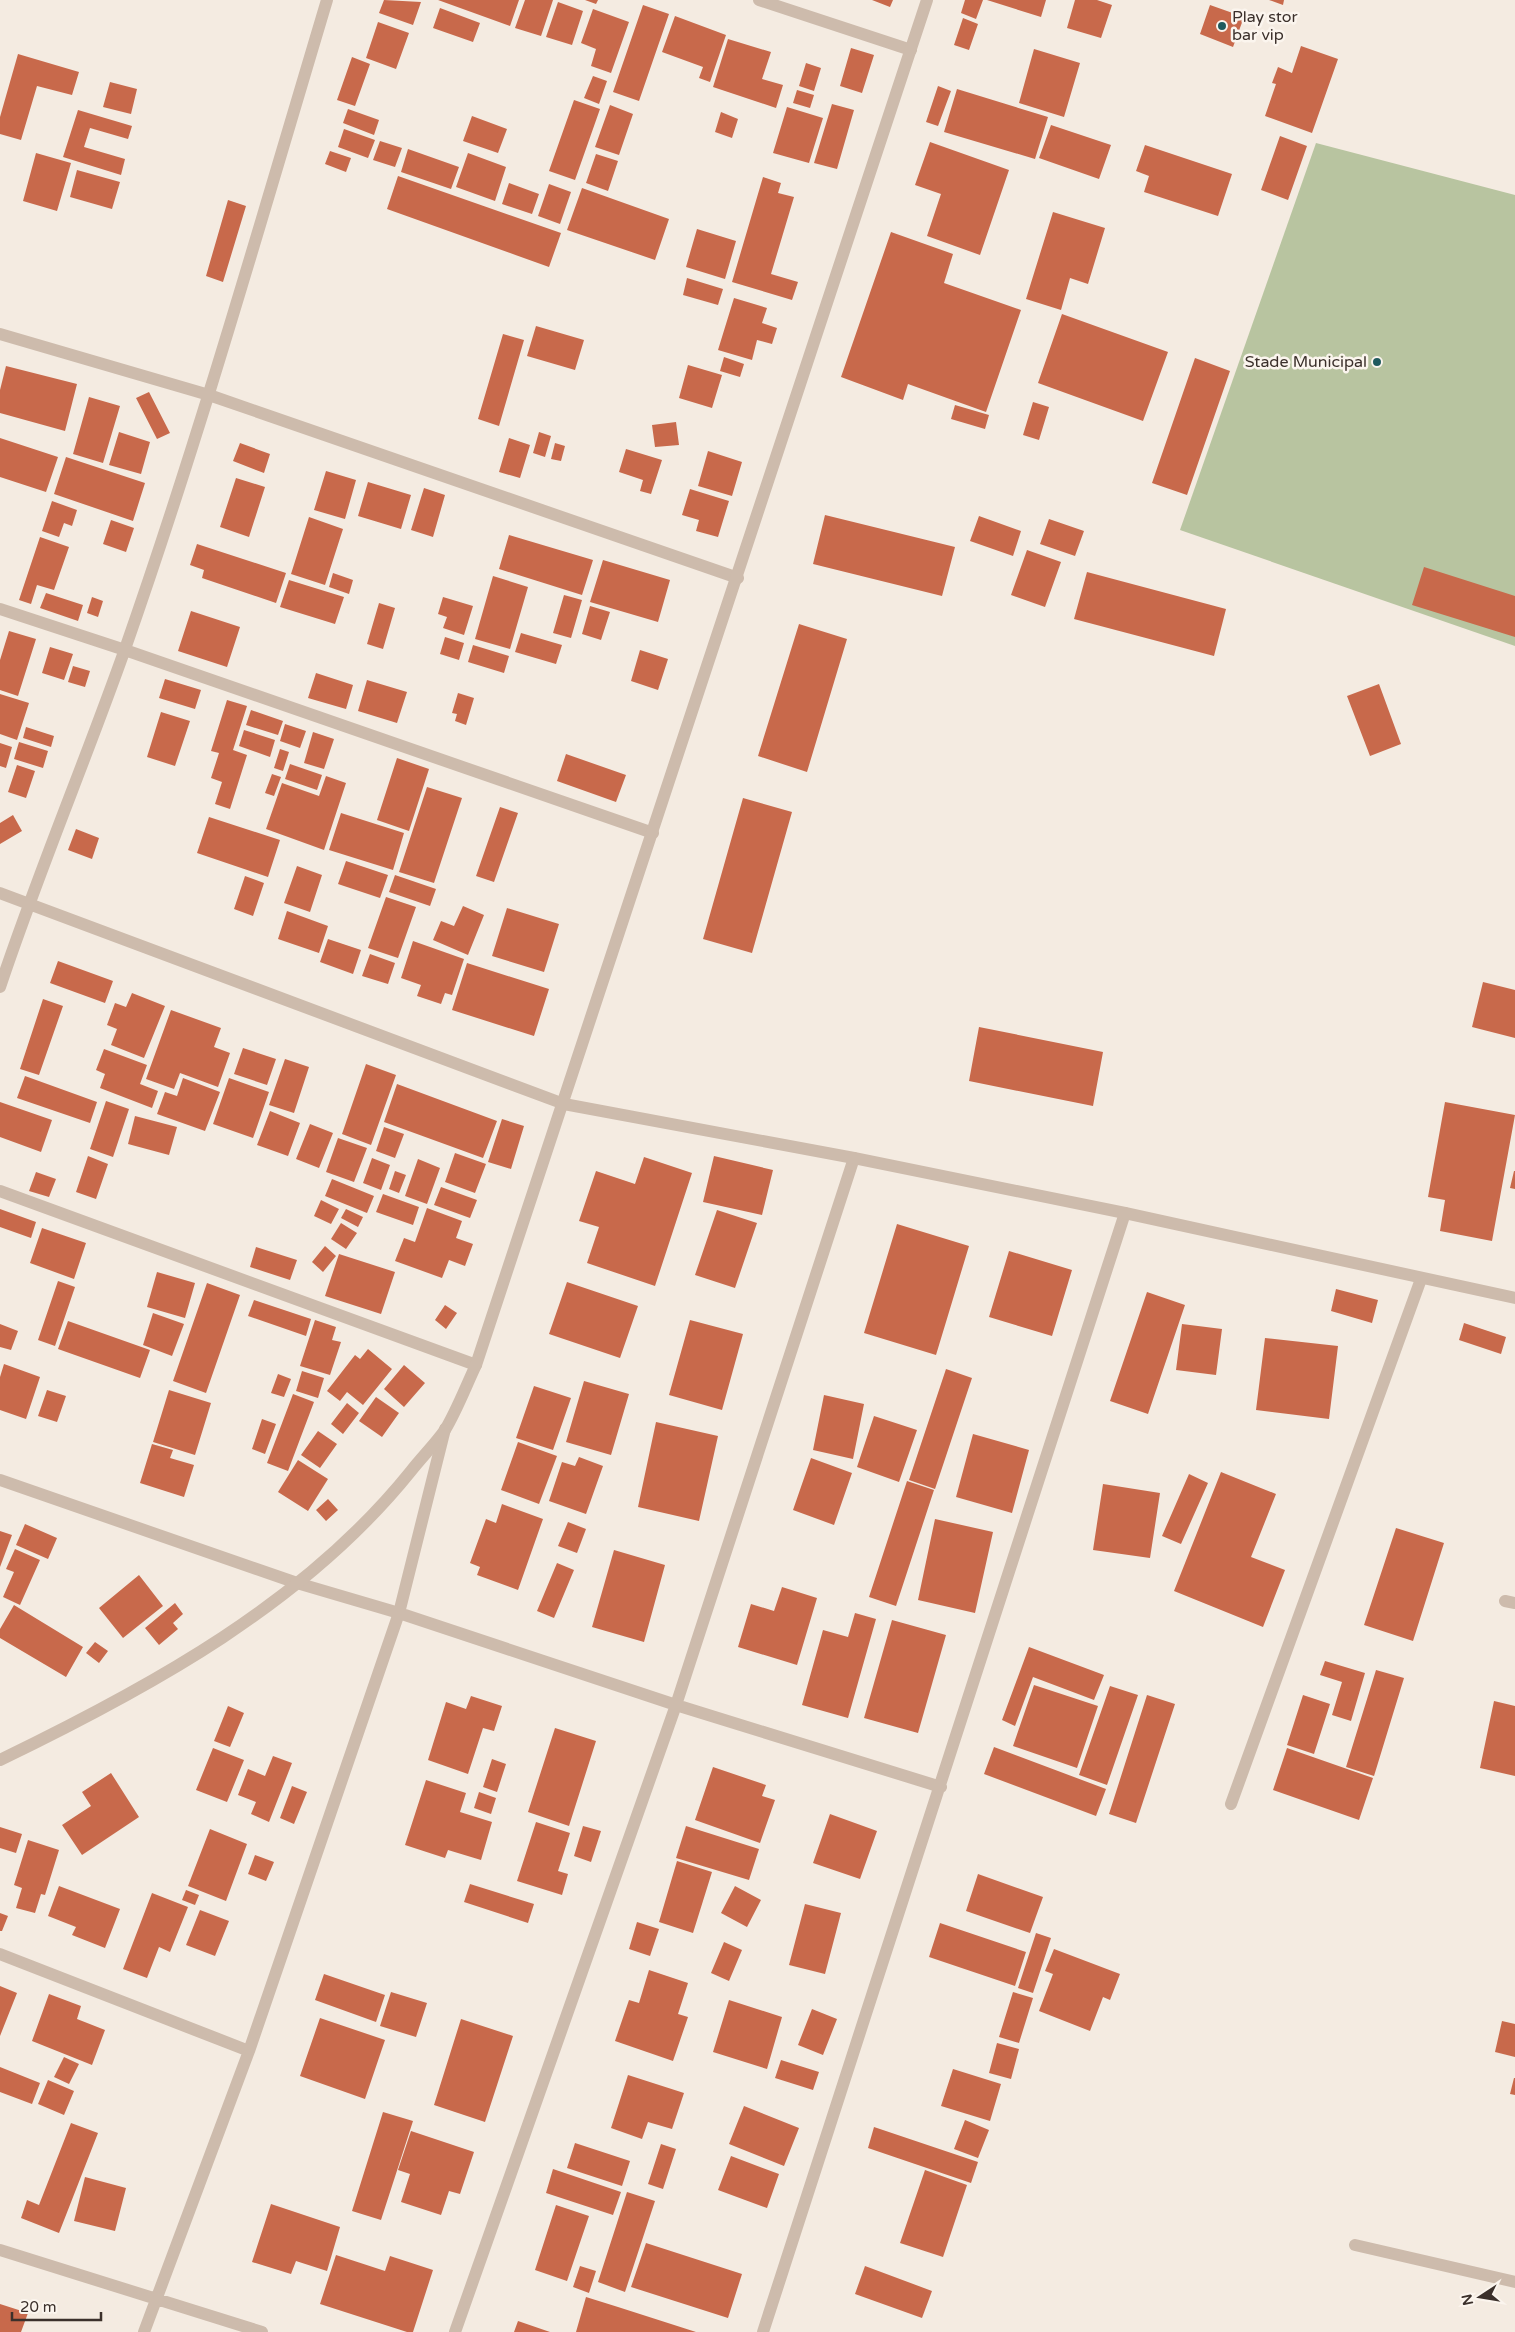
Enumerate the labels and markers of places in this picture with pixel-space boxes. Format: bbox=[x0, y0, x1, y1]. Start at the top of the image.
place label: Play stor bar vip bbox=[1232, 7, 1299, 45]
marker: Play stor bar vip bbox=[1216, 20, 1228, 32]
place label: Stade Municipal bbox=[1245, 352, 1367, 372]
marker: Stade Municipal bbox=[1371, 356, 1383, 368]

